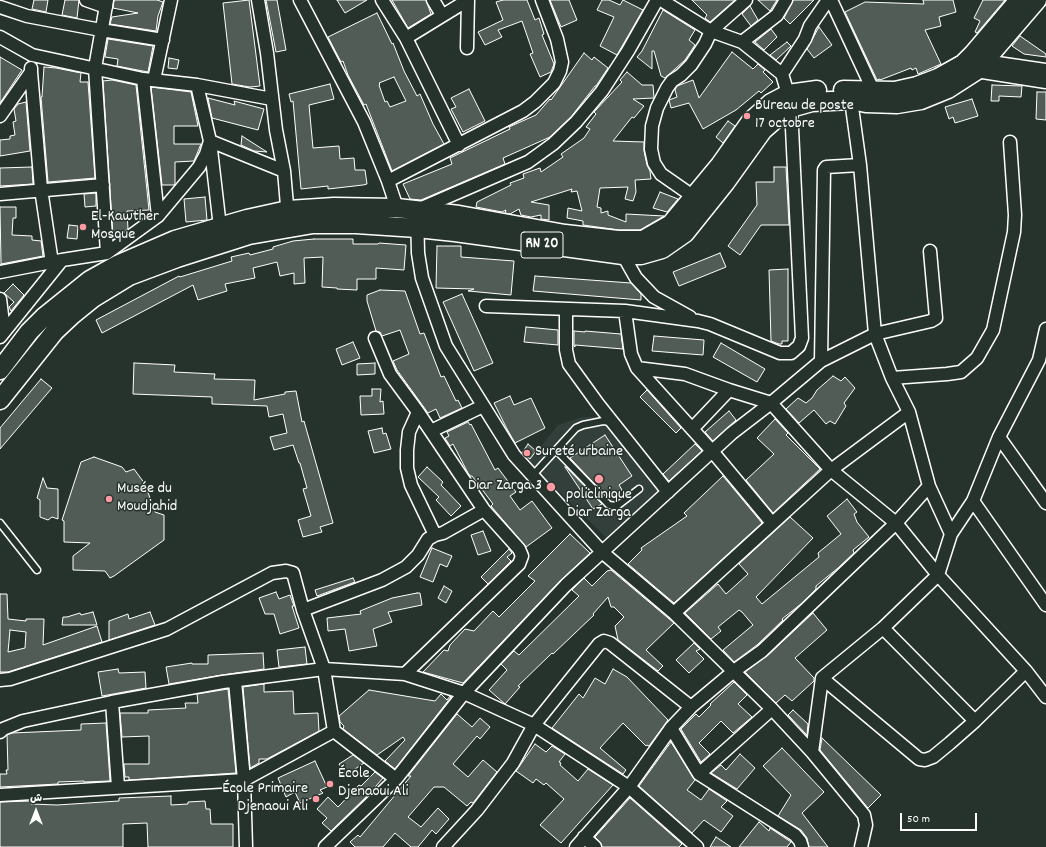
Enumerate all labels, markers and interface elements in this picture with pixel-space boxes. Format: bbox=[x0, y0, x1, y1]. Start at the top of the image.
place label: BUreau de poste 17 octobre bbox=[755, 97, 854, 135]
marker: BUreau de poste 17 octobre bbox=[742, 111, 752, 121]
place label: El-Kawther Mosque bbox=[91, 208, 159, 246]
marker: El-Kawther Mosque bbox=[78, 222, 88, 232]
road number: RN 20 bbox=[521, 232, 563, 258]
place label: Sureté urbaine bbox=[535, 443, 623, 463]
marker: Sureté urbaine bbox=[522, 448, 532, 458]
marker: policlinique Diar Zarga bbox=[593, 473, 605, 485]
place label: Diar Zarga 3 bbox=[468, 477, 542, 497]
place label: Musée du Moudjahid bbox=[117, 480, 177, 518]
marker: Diar Zarga 3 bbox=[545, 481, 557, 493]
place label: policlinique Diar Zarga bbox=[566, 486, 632, 524]
marker: Musée du Moudjahid bbox=[104, 494, 114, 504]
place label: École Djenaoui Ali bbox=[338, 765, 408, 803]
marker: École Djenaoui Ali bbox=[325, 779, 335, 789]
place label: École Primaire Djenaoui Ali bbox=[222, 780, 308, 818]
north arrow bbox=[16, 791, 56, 831]
text: ش bbox=[30, 791, 42, 807]
marker: École Primaire Djenaoui Ali bbox=[311, 794, 321, 804]
scale bar bbox=[902, 805, 979, 831]
text: 50 m bbox=[907, 811, 930, 828]

